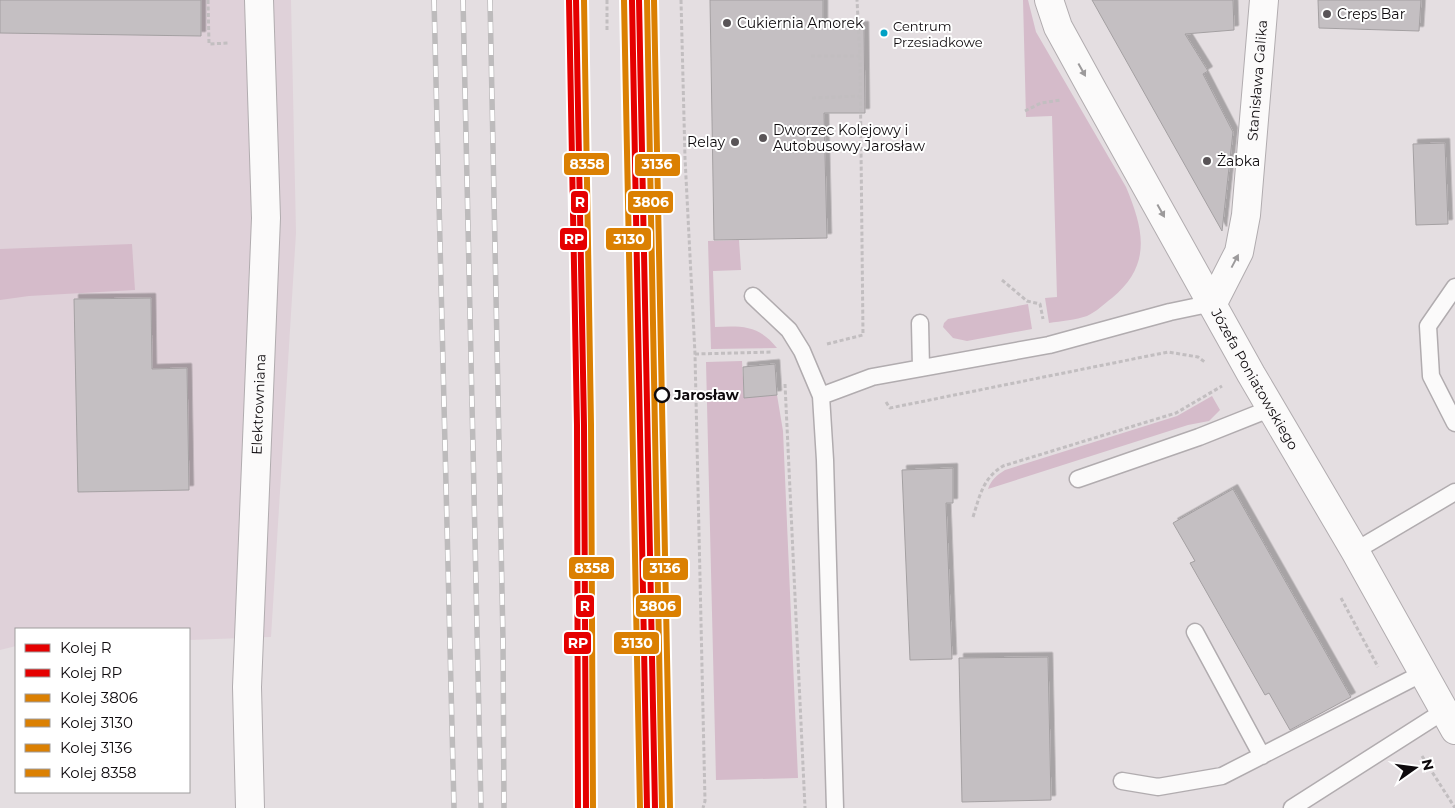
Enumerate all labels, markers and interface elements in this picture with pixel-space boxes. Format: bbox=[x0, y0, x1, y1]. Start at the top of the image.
place label: Creps Bar bbox=[1337, 5, 1406, 23]
marker: Creps Bar bbox=[1321, 8, 1333, 20]
place label: Cukiernia Amorek bbox=[737, 14, 864, 32]
marker: Cukiernia Amorek bbox=[721, 17, 733, 29]
place label: Centrum Przesiadkowe bbox=[893, 18, 983, 50]
street label: Stanisława Galika bbox=[1243, 19, 1271, 142]
marker: Centrum Przesiadkowe bbox=[879, 28, 889, 38]
one-way arrow bbox=[1077, 63, 1086, 76]
place label: Dworzec Kolejowy i Autobusowy Jarosław bbox=[773, 121, 926, 155]
marker: Dworzec Kolejowy i Autobusowy Jarosław bbox=[757, 132, 769, 144]
place label: Relay bbox=[687, 133, 725, 151]
marker: Relay bbox=[729, 136, 741, 148]
line badge: 8358 bbox=[563, 152, 610, 176]
place label: Żabka bbox=[1217, 152, 1260, 170]
line badge: 3136 bbox=[634, 153, 681, 177]
text: 8358 bbox=[570, 155, 604, 173]
text: 3136 bbox=[641, 155, 673, 173]
marker: Żabka bbox=[1201, 155, 1213, 167]
line badge: R bbox=[570, 190, 589, 214]
line badge: 3806 bbox=[627, 190, 674, 214]
text: R bbox=[575, 193, 585, 211]
text: 3806 bbox=[632, 193, 669, 211]
one-way arrow bbox=[1157, 205, 1166, 218]
line badge: RP bbox=[559, 227, 588, 251]
line badge: 3130 bbox=[605, 227, 652, 251]
text: RP bbox=[564, 230, 584, 248]
text: 3130 bbox=[612, 230, 645, 248]
one-way arrow bbox=[1231, 253, 1239, 268]
street label: Józefa Poniatowskiego bbox=[1207, 305, 1303, 453]
street label: Elektrowniana bbox=[247, 353, 269, 455]
place label: Jarosław bbox=[673, 386, 740, 404]
marker: Jarosław bbox=[654, 387, 670, 403]
line badge: 8358 bbox=[568, 556, 615, 580]
line badge: 3136 bbox=[642, 557, 689, 581]
text: 8358 bbox=[575, 559, 609, 577]
text: 3136 bbox=[649, 559, 681, 577]
line badge: R bbox=[575, 594, 595, 618]
line badge: 3806 bbox=[635, 594, 682, 618]
text: R bbox=[580, 597, 590, 615]
text: 3806 bbox=[639, 597, 676, 615]
legend bbox=[15, 628, 190, 793]
line badge: RP bbox=[563, 631, 592, 655]
line badge: 3130 bbox=[613, 631, 660, 655]
text: RP bbox=[568, 634, 588, 652]
text: 3130 bbox=[620, 634, 653, 652]
text: Kolej R bbox=[60, 638, 112, 657]
text: Kolej RP bbox=[60, 663, 122, 682]
text: Kolej 3806 bbox=[60, 688, 138, 707]
text: Kolej 3130 bbox=[60, 713, 133, 732]
text: Kolej 3136 bbox=[60, 738, 132, 757]
north arrow bbox=[1390, 743, 1440, 793]
text: N bbox=[1418, 757, 1438, 773]
text: Kolej 8358 bbox=[60, 763, 137, 782]

